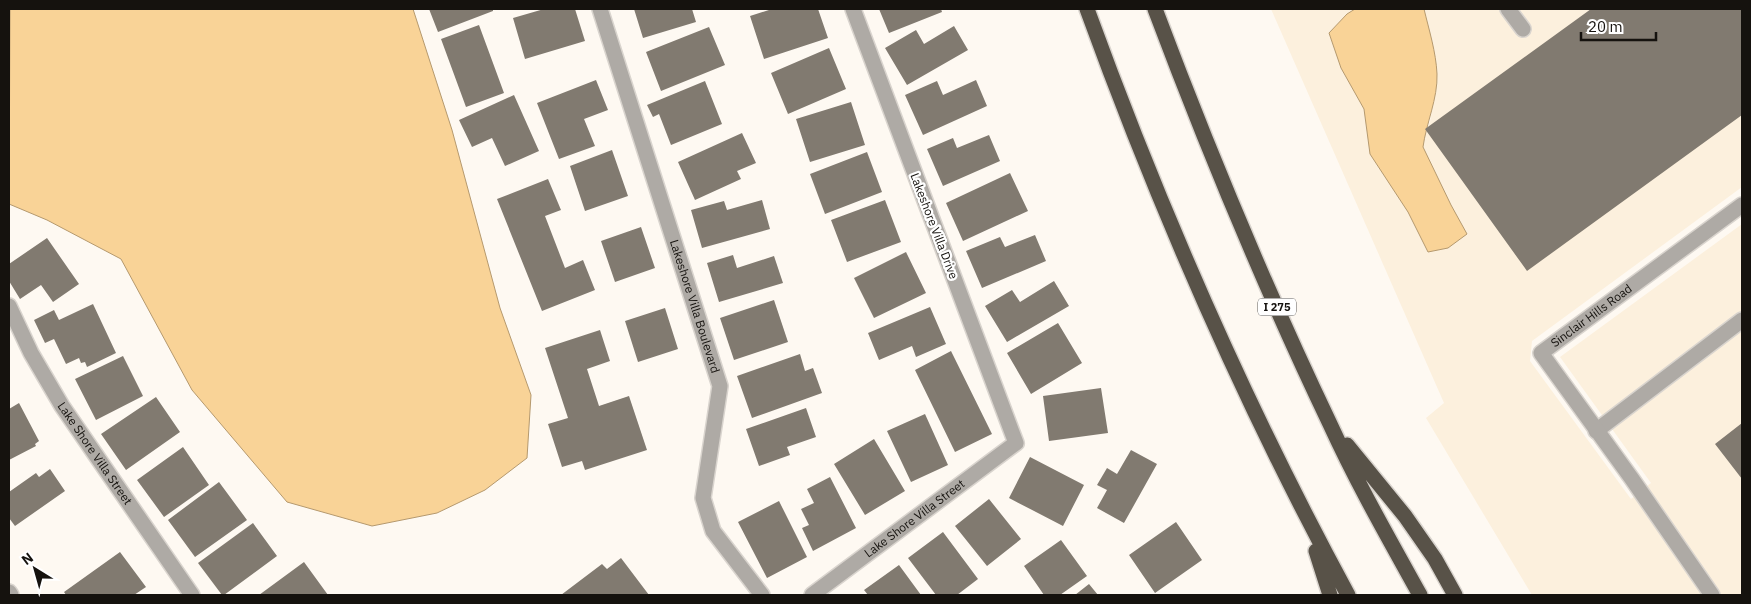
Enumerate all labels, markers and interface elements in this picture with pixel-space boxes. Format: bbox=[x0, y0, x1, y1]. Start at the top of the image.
scale bar bbox=[1581, 10, 1656, 42]
text: 20 m bbox=[1588, 17, 1623, 36]
street label: Lakeshore Villa Drive bbox=[907, 171, 962, 281]
street label: Lakeshore Villa Boulevard bbox=[667, 238, 723, 375]
street label: Sinclair Hills Road bbox=[1548, 281, 1635, 350]
road number: I 275 bbox=[1258, 298, 1296, 316]
street label: Lake Shore Villa Street bbox=[55, 399, 136, 508]
street label: Lake Shore Villa Street bbox=[861, 476, 967, 560]
north arrow bbox=[10, 544, 60, 594]
text: N bbox=[18, 548, 37, 569]

